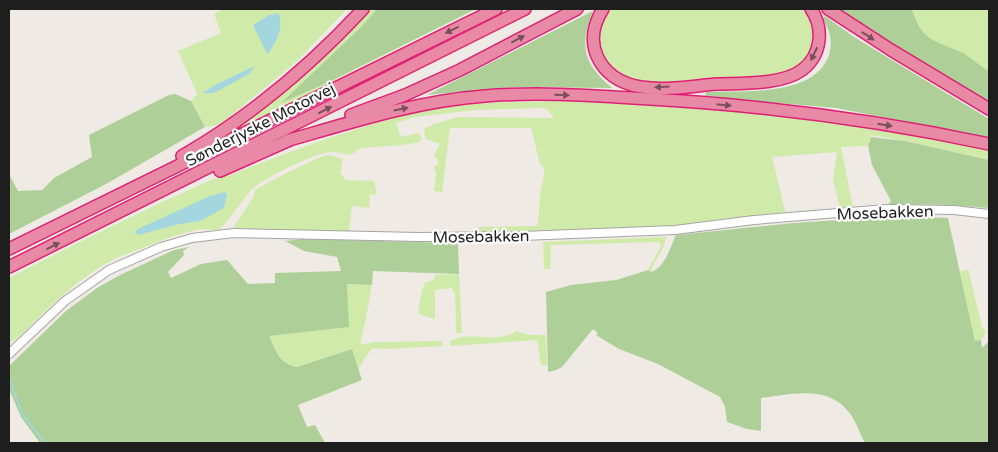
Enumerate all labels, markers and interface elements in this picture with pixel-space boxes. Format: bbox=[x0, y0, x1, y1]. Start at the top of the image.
one-way arrow bbox=[445, 27, 459, 35]
one-way arrow bbox=[862, 31, 875, 40]
one-way arrow bbox=[511, 35, 526, 43]
one-way arrow bbox=[810, 47, 818, 62]
street label: Sønderjyske Motorvej bbox=[182, 79, 338, 171]
one-way arrow bbox=[654, 84, 670, 92]
one-way arrow bbox=[554, 91, 570, 99]
one-way arrow bbox=[716, 101, 732, 109]
one-way arrow bbox=[393, 105, 409, 113]
one-way arrow bbox=[318, 106, 332, 114]
one-way arrow bbox=[878, 121, 894, 129]
street label: Mosebakken bbox=[836, 201, 934, 225]
street label: Mosebakken bbox=[432, 226, 530, 248]
one-way arrow bbox=[45, 242, 60, 250]

